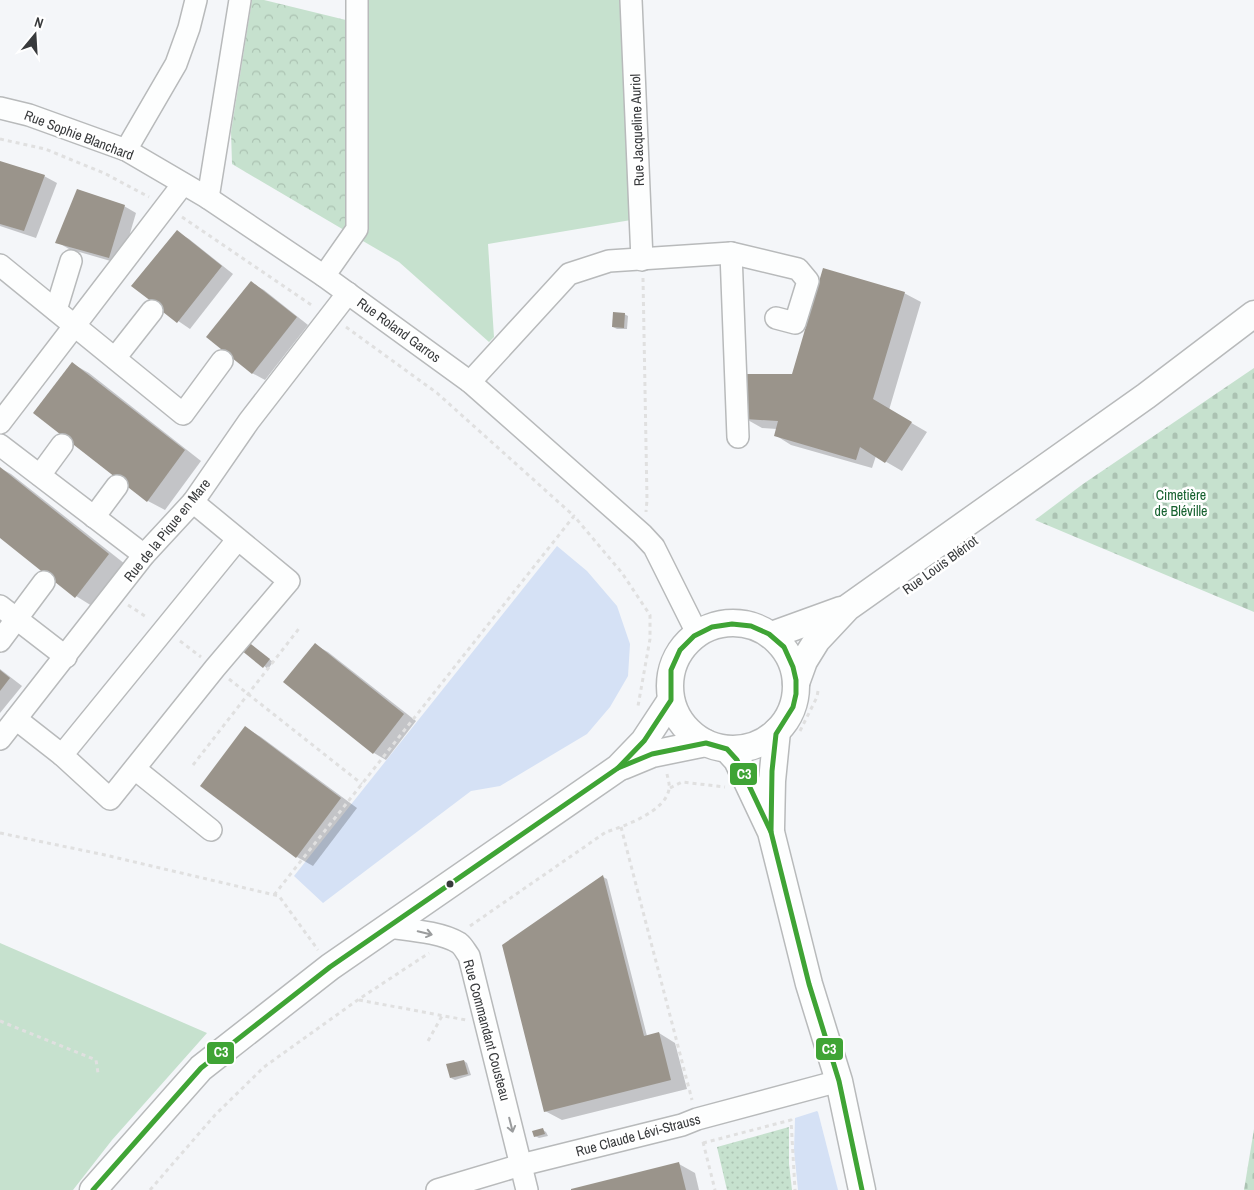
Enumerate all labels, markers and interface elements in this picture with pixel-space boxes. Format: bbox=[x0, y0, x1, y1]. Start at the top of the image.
north arrow bbox=[10, 10, 60, 60]
text: N bbox=[32, 13, 46, 32]
street label: Rue Jacqueline Auriol bbox=[626, 74, 648, 186]
street label: Rue Sophie Blanchard bbox=[22, 106, 136, 164]
street label: Rue Roland Garros bbox=[354, 294, 445, 366]
street label: Rue de la Pique en Mare bbox=[120, 475, 214, 585]
park label: Cimetière de Bléville bbox=[1155, 486, 1207, 520]
street label: Rue Louis Blériot bbox=[899, 532, 981, 598]
line badge: C3 bbox=[729, 762, 758, 786]
text: C3 bbox=[737, 765, 751, 783]
unlabelled marker bbox=[445, 879, 455, 889]
one-way arrow bbox=[416, 929, 432, 938]
street label: Rue Commandant Cousteau bbox=[459, 957, 515, 1103]
line badge: C3 bbox=[815, 1037, 844, 1061]
text: C3 bbox=[822, 1040, 836, 1058]
line badge: C3 bbox=[206, 1041, 235, 1065]
text: C3 bbox=[214, 1043, 228, 1061]
street label: Rue Claude Lévi-Strauss bbox=[574, 1110, 703, 1160]
one-way arrow bbox=[507, 1116, 516, 1132]

